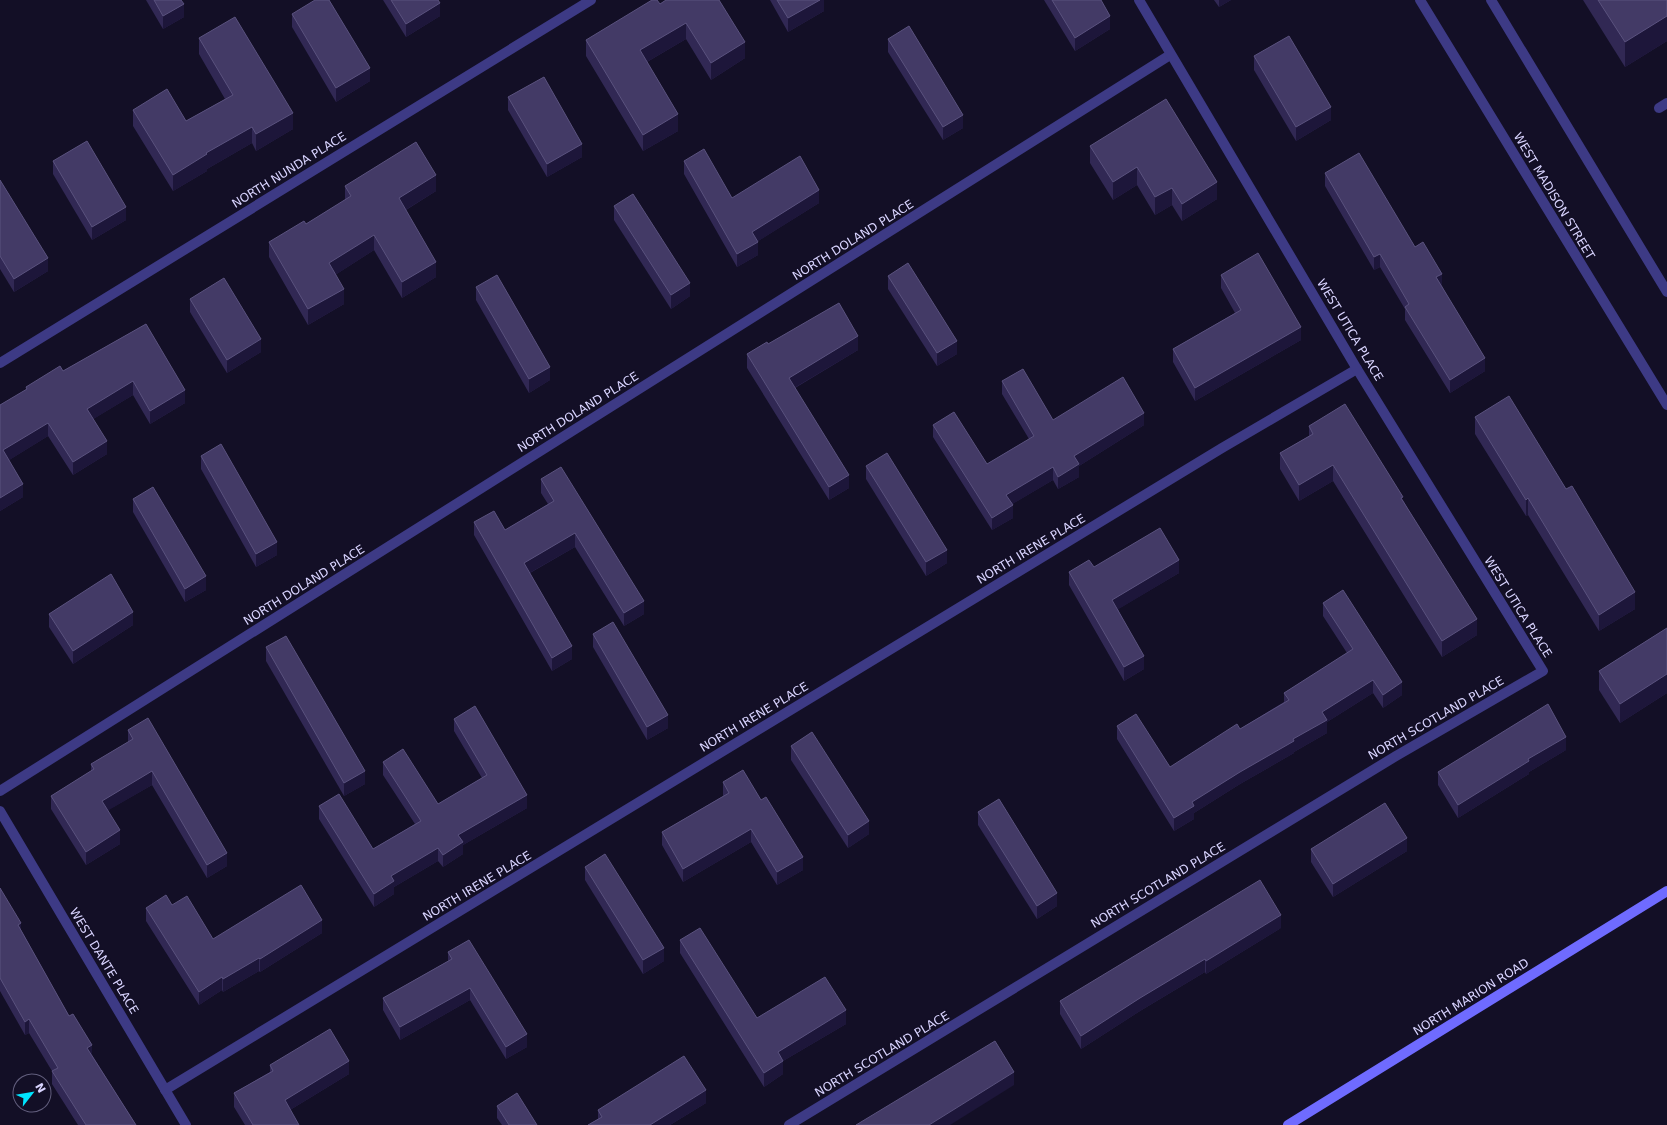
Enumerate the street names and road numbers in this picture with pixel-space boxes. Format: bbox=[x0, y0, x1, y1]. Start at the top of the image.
street label: NORTH NUNDA PLACE bbox=[229, 129, 349, 211]
street label: WEST MADISON STREET bbox=[1511, 130, 1598, 262]
street label: NORTH DOLAND PLACE bbox=[790, 197, 916, 283]
street label: WEST UTICA PLACE bbox=[1314, 276, 1386, 384]
street label: NORTH DOLAND PLACE bbox=[515, 369, 641, 455]
street label: NORTH IRENE PLACE bbox=[974, 511, 1088, 587]
street label: NORTH DOLAND PLACE bbox=[241, 542, 367, 628]
street label: WEST UTICA PLACE bbox=[1481, 554, 1555, 660]
street label: NORTH SCOTLAND PLACE bbox=[1366, 673, 1506, 763]
street label: NORTH IRENE PLACE bbox=[697, 679, 811, 755]
street label: NORTH SCOTLAND PLACE bbox=[1088, 839, 1228, 931]
street label: NORTH IRENE PLACE bbox=[420, 848, 534, 924]
street label: WEST DANTE PLACE bbox=[67, 905, 141, 1017]
street label: NORTH MARION ROAD bbox=[1411, 956, 1531, 1038]
street label: NORTH SCOTLAND PLACE bbox=[812, 1008, 952, 1100]

